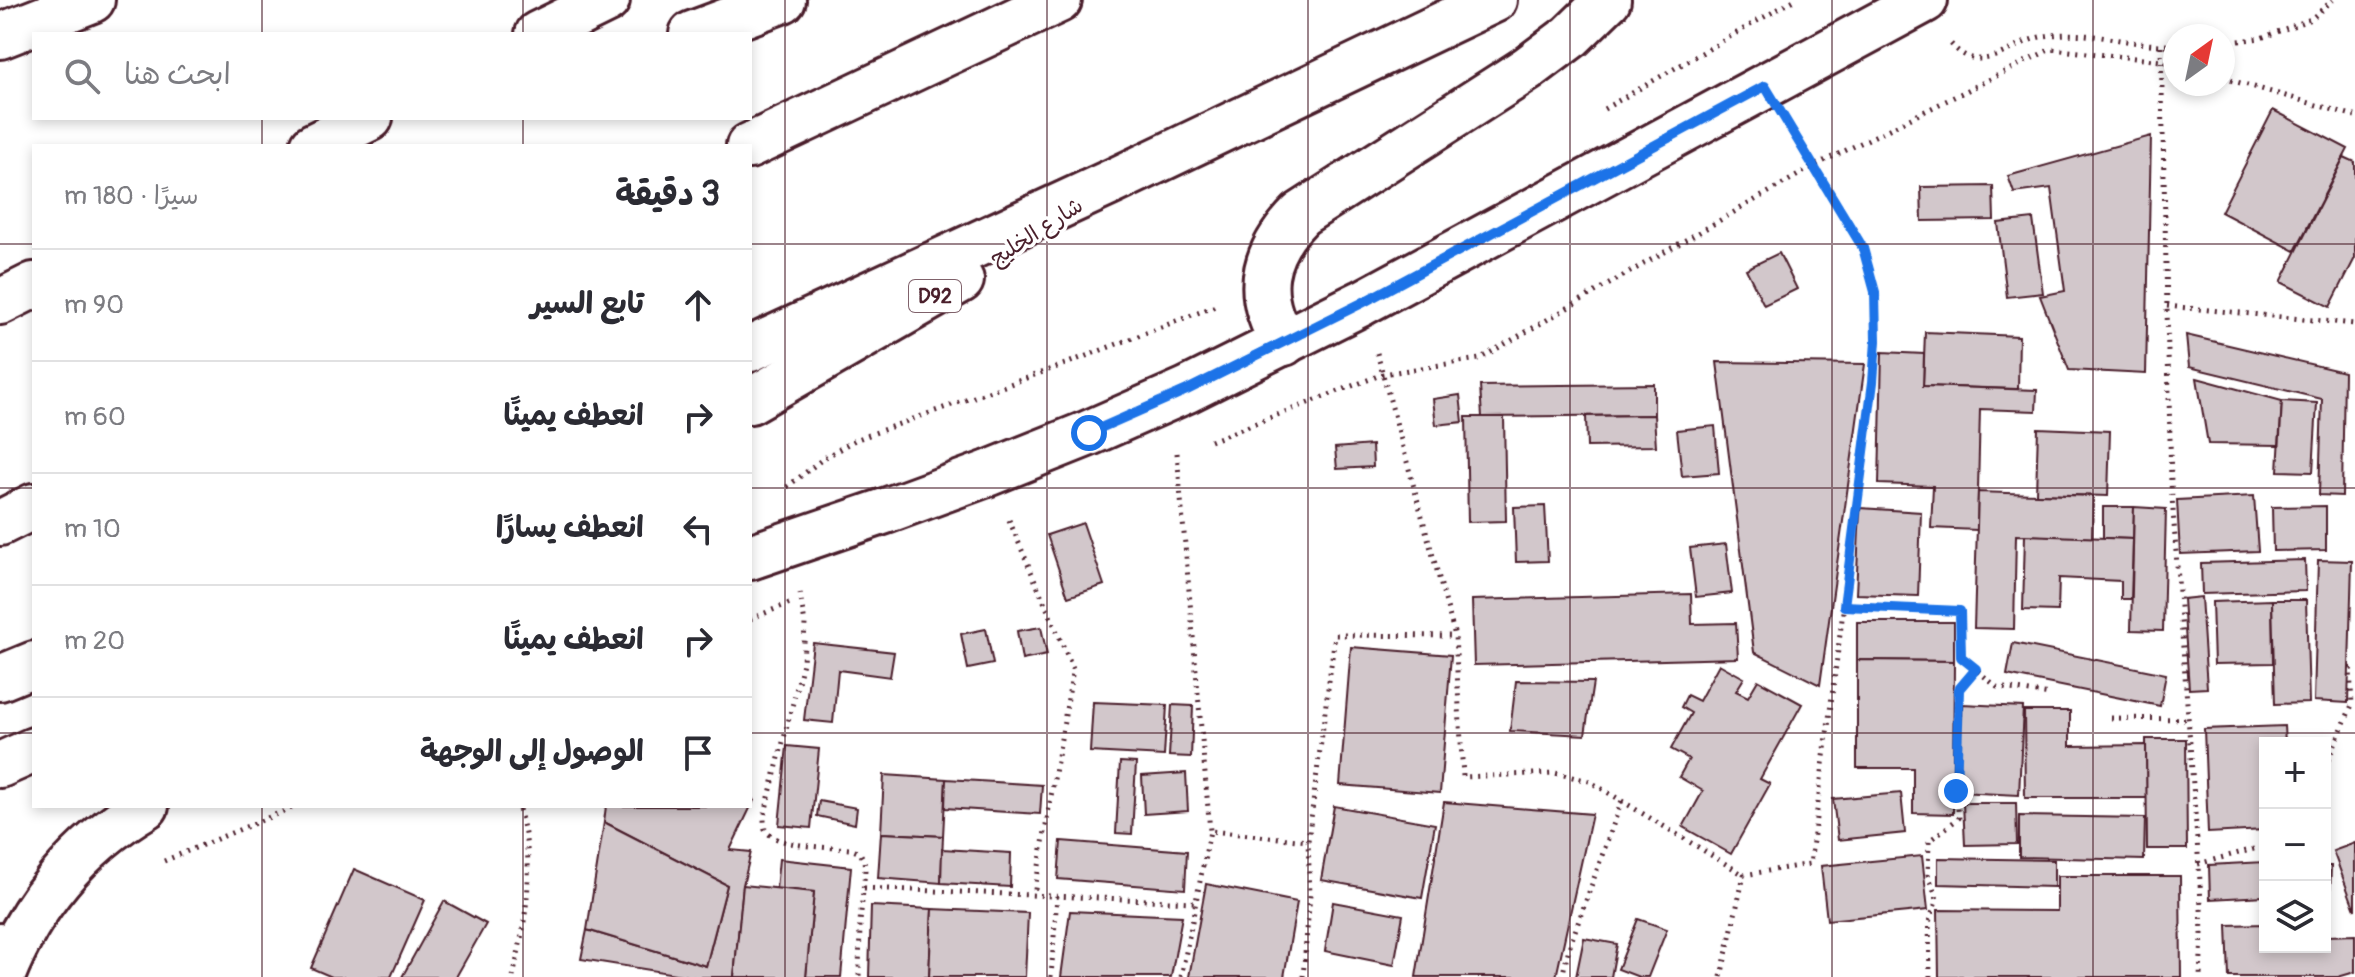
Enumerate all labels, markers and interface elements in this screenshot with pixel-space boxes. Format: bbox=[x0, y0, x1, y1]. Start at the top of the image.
north arrow bbox=[2163, 24, 2235, 96]
search box bbox=[32, 32, 752, 120]
icon: search bbox=[60, 54, 104, 98]
text: ابحث هنا bbox=[124, 56, 231, 93]
text: 3 دقيقة bbox=[615, 173, 720, 216]
text: سيرًا · 180 m bbox=[64, 180, 199, 212]
street label: شارع الخليج bbox=[985, 191, 1089, 273]
road number: D92 bbox=[909, 280, 961, 312]
icon: ahead bbox=[676, 283, 720, 327]
text: تابع السير bbox=[531, 285, 644, 322]
text: 90 m bbox=[64, 289, 124, 321]
icon: right bbox=[676, 395, 720, 439]
text: انعطف يمينًا bbox=[504, 397, 644, 434]
text: 60 m bbox=[64, 401, 126, 433]
route start bbox=[1071, 415, 1107, 451]
icon: left bbox=[676, 507, 720, 551]
text: انعطف يسارًا bbox=[496, 509, 644, 546]
text: 10 m bbox=[64, 513, 121, 545]
icon: right bbox=[676, 619, 720, 663]
text: انعطف يمينًا bbox=[504, 621, 644, 658]
text: 20 m bbox=[64, 625, 125, 657]
icon: arrive bbox=[676, 731, 720, 775]
text: الوصول إلى الوجهة bbox=[420, 733, 644, 770]
map controls bbox=[2259, 737, 2331, 953]
button: + bbox=[2259, 737, 2331, 809]
route end bbox=[1938, 773, 1974, 809]
button: − bbox=[2259, 809, 2331, 881]
button: layers bbox=[2259, 881, 2331, 953]

